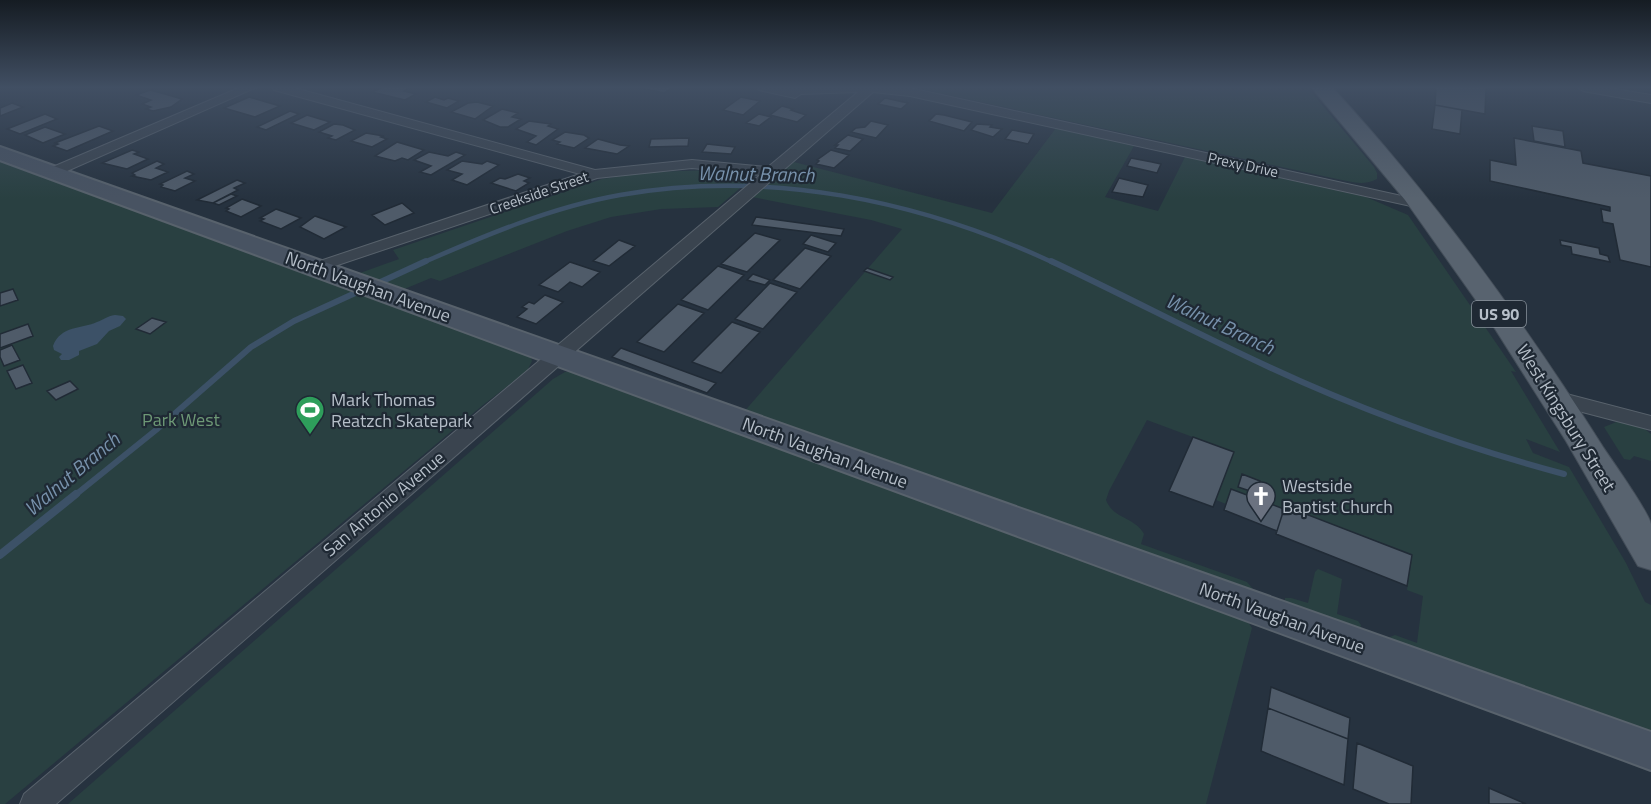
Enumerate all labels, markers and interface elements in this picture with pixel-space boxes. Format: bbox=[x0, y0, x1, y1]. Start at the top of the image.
street label: Prexy Drive bbox=[1206, 146, 1281, 183]
water label: Walnut Branch bbox=[697, 157, 816, 190]
street label: Creekside Street bbox=[486, 165, 592, 220]
street label: North Vaughan Avenue bbox=[282, 244, 455, 329]
water label: Walnut Branch bbox=[1161, 285, 1281, 363]
road number: US 90 bbox=[1472, 301, 1526, 327]
street label: West Kingsbury Street bbox=[1510, 339, 1623, 497]
place label: Mark Thomas Reatzch Skatepark bbox=[331, 386, 472, 434]
sports icon: Mark Thomas Reatzch Skatepark bbox=[294, 394, 326, 436]
park label: Park West bbox=[142, 406, 221, 433]
street label: North Vaughan Avenue bbox=[739, 410, 912, 495]
water label: Walnut Branch bbox=[17, 424, 127, 523]
street label: San Antonio Avenue bbox=[317, 444, 451, 563]
place label: Westside Baptist Church bbox=[1282, 472, 1393, 520]
church icon: Westside Baptist Church bbox=[1245, 480, 1277, 522]
street label: North Vaughan Avenue bbox=[1196, 575, 1369, 660]

